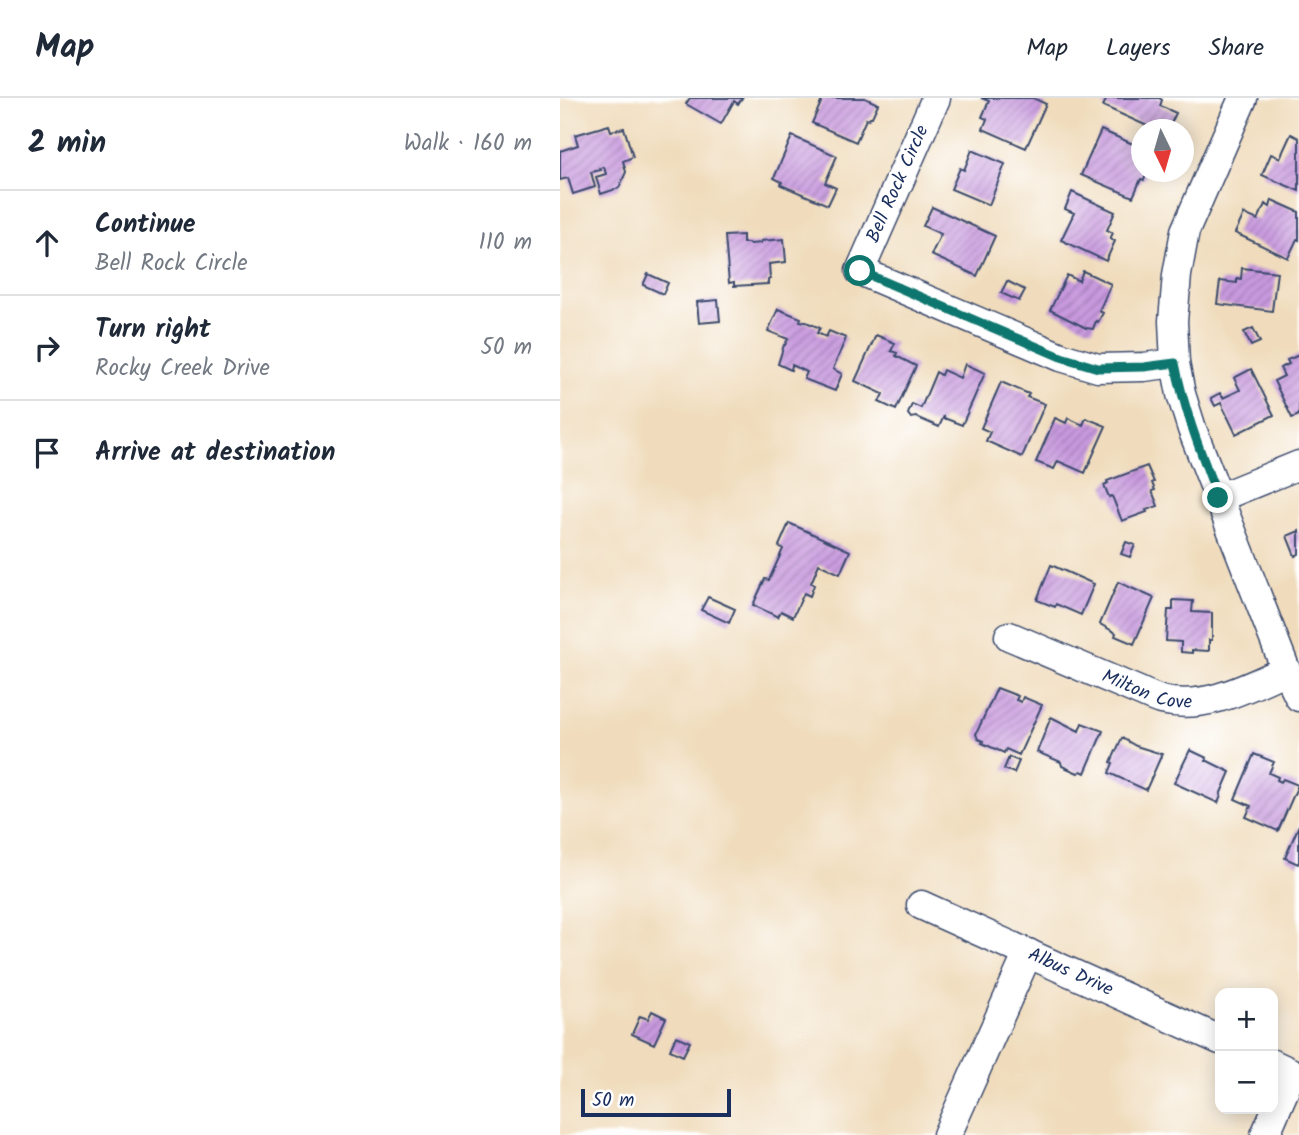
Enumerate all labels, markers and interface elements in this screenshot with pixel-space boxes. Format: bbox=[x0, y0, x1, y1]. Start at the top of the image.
text: Map bbox=[35, 22, 95, 75]
text: Map bbox=[1026, 29, 1068, 68]
text: Layers bbox=[1106, 29, 1170, 68]
text: Share bbox=[1208, 29, 1264, 68]
north arrow bbox=[1131, 119, 1194, 182]
text: 2 min bbox=[28, 120, 106, 168]
street label: Bell Rock Circle bbox=[859, 120, 938, 248]
text: Walk · 160 m bbox=[404, 126, 532, 162]
text: Continue bbox=[95, 204, 196, 246]
icon: ahead bbox=[28, 224, 66, 262]
text: 110 m bbox=[479, 225, 532, 261]
text: Bell Rock Circle bbox=[95, 246, 248, 282]
route start bbox=[844, 255, 875, 286]
text: Turn right bbox=[95, 309, 211, 351]
icon: right bbox=[28, 329, 66, 367]
text: 50 m bbox=[481, 330, 532, 366]
text: Rocky Creek Drive bbox=[95, 351, 270, 387]
text: Arrive at destination bbox=[95, 432, 335, 474]
icon: arrive bbox=[28, 434, 66, 472]
route end bbox=[1202, 482, 1233, 513]
street label: Milton Cove bbox=[1097, 662, 1193, 718]
street label: Albus Drive bbox=[1023, 940, 1118, 1005]
map controls bbox=[1215, 988, 1278, 1114]
button: + bbox=[1215, 988, 1278, 1051]
button: − bbox=[1215, 1051, 1278, 1114]
scale bar bbox=[581, 1086, 732, 1118]
text: 50 m bbox=[592, 1086, 634, 1116]

